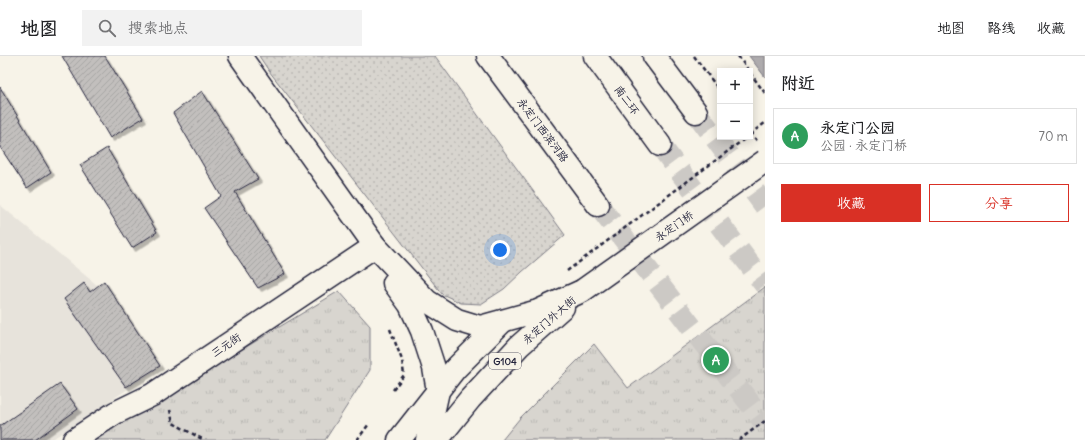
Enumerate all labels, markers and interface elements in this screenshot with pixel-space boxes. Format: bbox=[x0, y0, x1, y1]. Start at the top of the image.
search box bbox=[82, 10, 362, 46]
text: 地图 bbox=[20, 16, 58, 40]
icon: search bbox=[96, 17, 118, 39]
text: 搜索地点 bbox=[128, 18, 188, 37]
text: 地图 bbox=[937, 19, 965, 37]
text: 路线 bbox=[987, 19, 1015, 37]
text: 收藏 bbox=[1037, 19, 1065, 37]
map controls bbox=[717, 68, 753, 140]
button: + bbox=[717, 68, 753, 104]
text: 附近 bbox=[781, 72, 815, 94]
street label: 南二环 bbox=[612, 83, 642, 117]
street label: 永定门西滨河路 bbox=[514, 95, 572, 165]
button: − bbox=[717, 104, 753, 140]
text: 永定门公园 bbox=[820, 118, 895, 137]
text: A bbox=[791, 128, 799, 145]
text: 70 m bbox=[1039, 128, 1068, 145]
text: 公园 · 永定门桥 bbox=[820, 137, 907, 154]
button: 收藏 bbox=[781, 184, 921, 222]
button: 分享 bbox=[929, 184, 1069, 222]
street label: 永定门桥 bbox=[652, 208, 696, 244]
your location bbox=[490, 240, 510, 260]
street label: 永定门外大街 bbox=[520, 292, 579, 347]
street label: 三元街 bbox=[208, 329, 244, 360]
pin: A bbox=[703, 345, 729, 375]
road number: G104 bbox=[489, 353, 521, 369]

